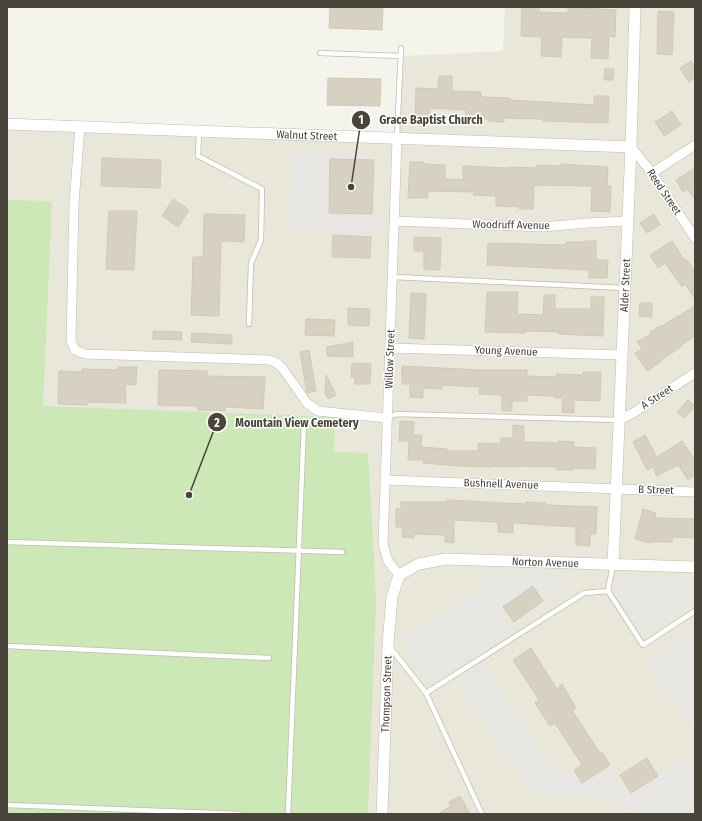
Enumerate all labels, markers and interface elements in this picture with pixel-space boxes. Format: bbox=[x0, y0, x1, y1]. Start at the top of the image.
callout: Grace Baptist Church bbox=[351, 108, 490, 132]
text: 1 bbox=[358, 113, 364, 127]
text: Grace Baptist Church bbox=[379, 113, 483, 127]
street label: Walnut Street bbox=[276, 127, 338, 143]
street label: Reed Street bbox=[644, 167, 684, 218]
street label: Woodruff Avenue bbox=[472, 218, 550, 232]
street label: Alder Street bbox=[617, 258, 633, 312]
street label: Willow Street bbox=[382, 329, 398, 389]
street label: Young Avenue bbox=[474, 343, 538, 359]
street label: A Street bbox=[639, 382, 676, 412]
callout: Mountain View Cemetery bbox=[207, 410, 367, 434]
text: 2 bbox=[213, 416, 220, 430]
text: Mountain View Cemetery bbox=[235, 416, 359, 430]
street label: Bushnell Avenue bbox=[463, 476, 539, 492]
street label: B Street bbox=[638, 483, 674, 497]
street label: Norton Avenue bbox=[512, 555, 579, 570]
street label: Thompson Street bbox=[378, 655, 394, 733]

